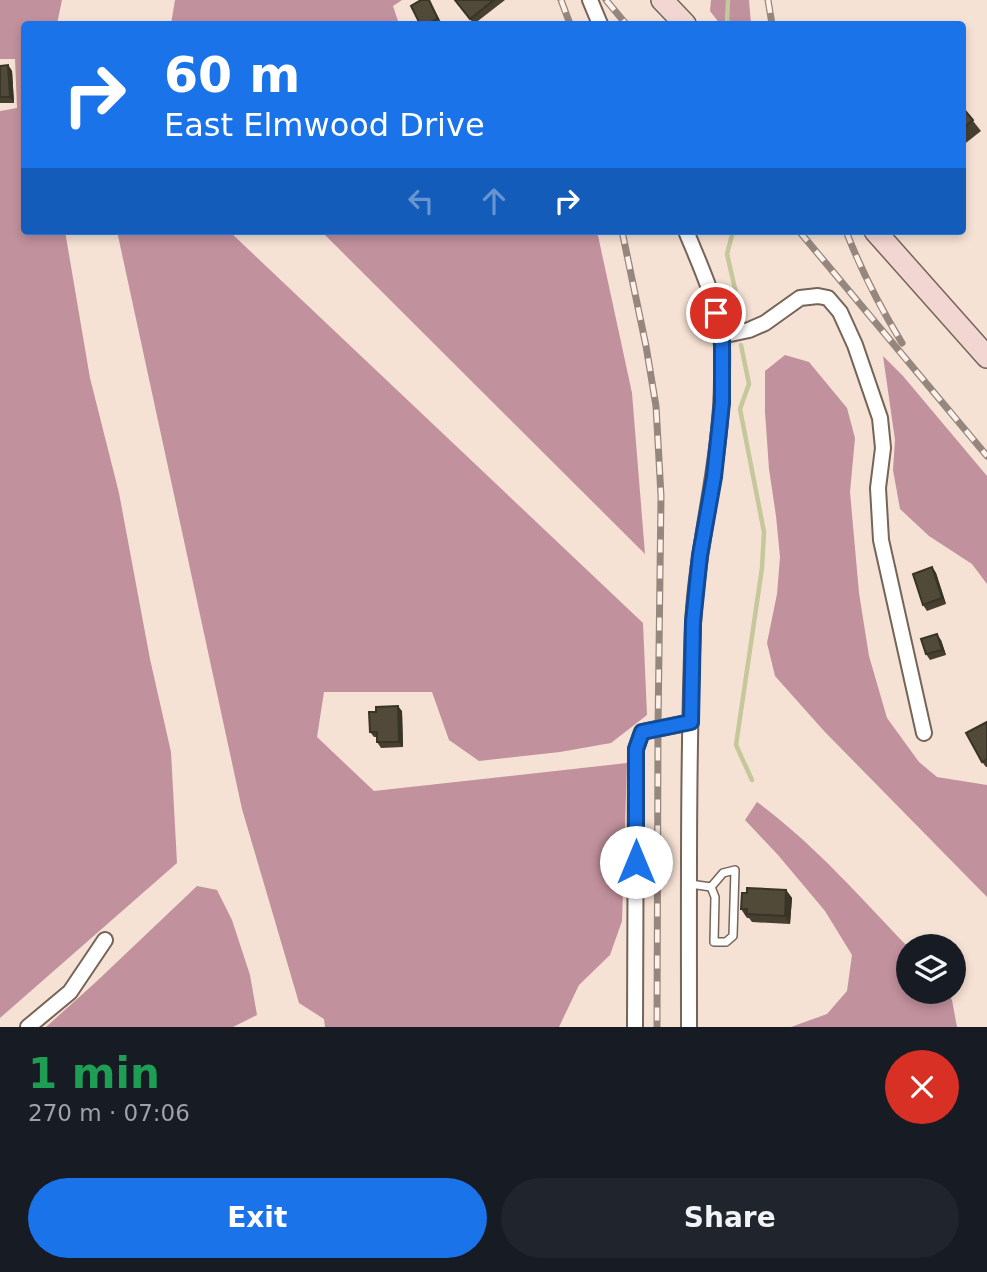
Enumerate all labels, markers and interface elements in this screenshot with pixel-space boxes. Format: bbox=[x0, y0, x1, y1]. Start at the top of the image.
text: 60 m bbox=[164, 47, 300, 104]
icon: right bbox=[49, 49, 140, 140]
text: East Elmwood Drive bbox=[164, 106, 485, 144]
icon: left bbox=[402, 182, 440, 220]
icon: ahead bbox=[475, 182, 513, 220]
icon: right bbox=[548, 182, 586, 220]
pin bbox=[686, 283, 746, 343]
icon: arrive bbox=[697, 294, 735, 332]
position arrow bbox=[599, 825, 673, 899]
map controls bbox=[896, 934, 966, 1004]
button: layers bbox=[896, 934, 966, 1004]
text: 1 min bbox=[28, 1049, 160, 1098]
button: close bbox=[885, 1050, 959, 1124]
text: 270 m · 07:06 bbox=[28, 1100, 190, 1126]
button: Exit bbox=[28, 1178, 487, 1258]
button: Share bbox=[501, 1178, 959, 1258]

